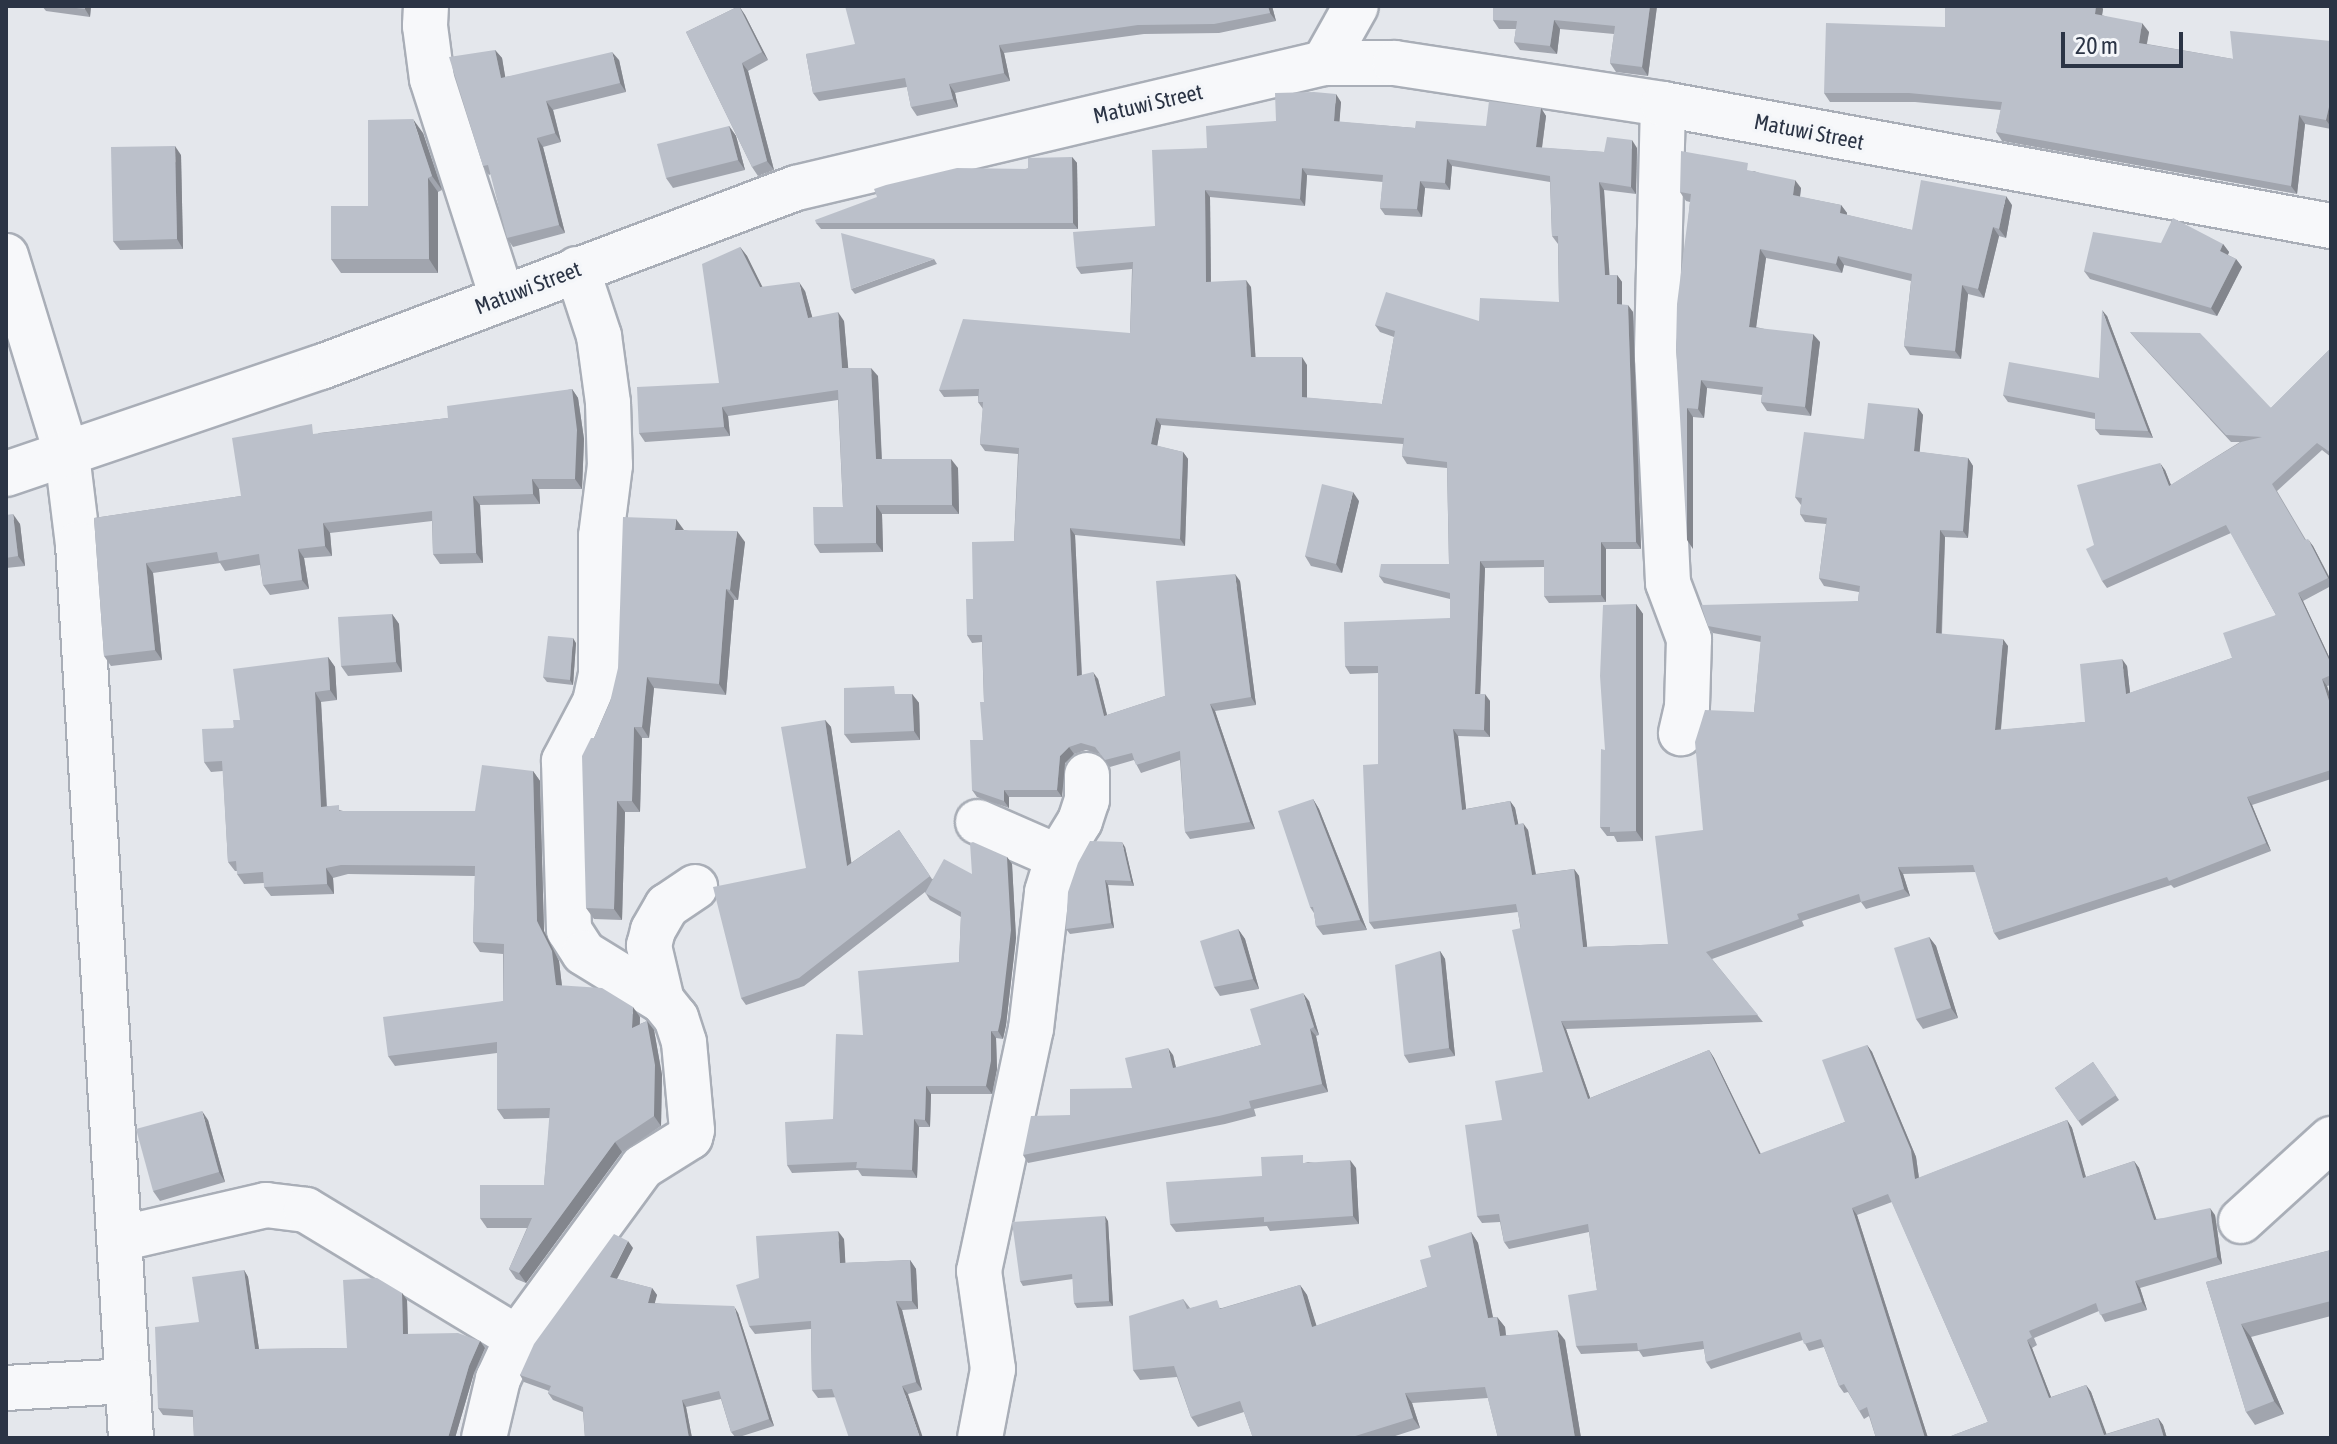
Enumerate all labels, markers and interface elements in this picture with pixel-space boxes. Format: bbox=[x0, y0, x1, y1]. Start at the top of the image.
scale bar bbox=[2065, 16, 2187, 66]
text: 20 m bbox=[2075, 32, 2118, 59]
street label: Matuwi Street bbox=[1091, 79, 1205, 129]
street label: Matuwi Street bbox=[1752, 108, 1866, 156]
street label: Matuwi Street bbox=[471, 256, 585, 320]

